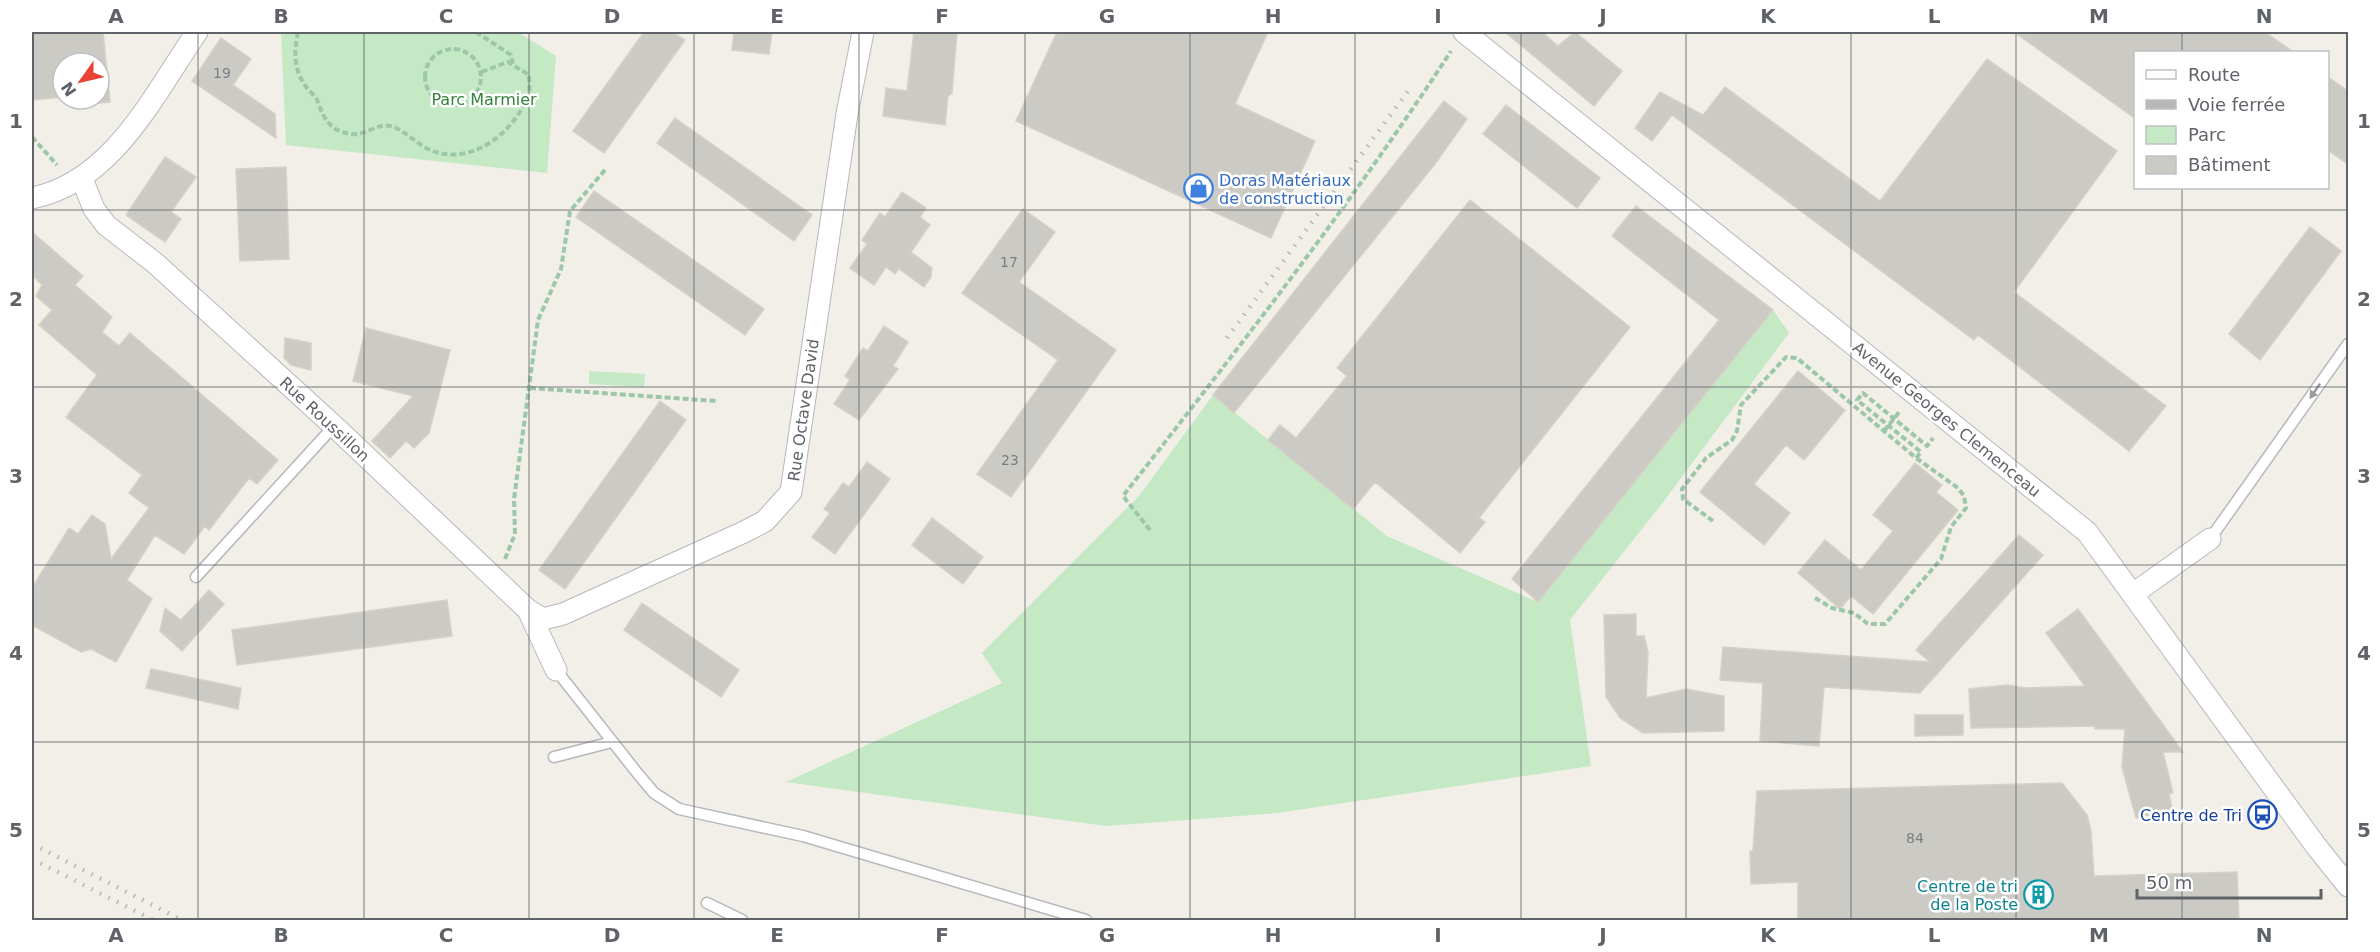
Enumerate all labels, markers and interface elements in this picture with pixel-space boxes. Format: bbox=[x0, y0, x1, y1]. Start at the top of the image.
text: A bbox=[108, 4, 124, 28]
text: B bbox=[273, 4, 289, 28]
text: C bbox=[439, 4, 453, 28]
text: D bbox=[604, 4, 620, 28]
text: E bbox=[770, 4, 784, 28]
text: F bbox=[935, 4, 949, 28]
text: G bbox=[1099, 4, 1115, 28]
text: H bbox=[1265, 4, 1281, 28]
text: I bbox=[1434, 4, 1442, 28]
text: J bbox=[1597, 4, 1607, 28]
text: K bbox=[1760, 4, 1777, 28]
text: L bbox=[1928, 4, 1941, 28]
text: M bbox=[2089, 4, 2109, 28]
text: N bbox=[2256, 4, 2272, 28]
north arrow bbox=[51, 51, 111, 111]
legend bbox=[2134, 51, 2329, 189]
text: Route bbox=[2188, 64, 2240, 85]
house number: 19 bbox=[213, 65, 231, 81]
text: N bbox=[57, 78, 81, 100]
park label: Parc Marmier bbox=[431, 90, 537, 109]
text: Voie ferrée bbox=[2188, 94, 2285, 115]
text: 1 bbox=[9, 109, 23, 133]
text: 1 bbox=[2357, 109, 2371, 133]
text: Parc bbox=[2188, 124, 2226, 145]
text: Bâtiment bbox=[2188, 154, 2271, 175]
place label: Doras Matériaux de construction bbox=[1219, 171, 1351, 208]
shop icon: Doras Matériaux de construction bbox=[1182, 173, 1214, 205]
house number: 17 bbox=[1000, 254, 1018, 270]
text: 2 bbox=[9, 287, 23, 311]
text: 2 bbox=[2357, 287, 2371, 311]
street label: Rue Octave David bbox=[784, 338, 823, 482]
street label: Avenue Georges Clemenceau bbox=[1849, 338, 2044, 501]
street label: Rue Roussillon bbox=[276, 373, 373, 466]
one-way arrow bbox=[2309, 383, 2321, 399]
house number: 23 bbox=[1001, 452, 1019, 468]
text: 3 bbox=[9, 464, 23, 488]
text: 3 bbox=[2357, 464, 2371, 488]
text: 4 bbox=[9, 641, 23, 665]
text: 4 bbox=[2357, 641, 2371, 665]
bus stop icon: Centre de Tri bbox=[2247, 799, 2279, 831]
place label: Centre de Tri bbox=[2140, 806, 2242, 825]
text: 5 bbox=[9, 818, 23, 842]
text: 5 bbox=[2357, 818, 2371, 842]
house number: 84 bbox=[1906, 830, 1924, 846]
scale bar bbox=[2137, 862, 2322, 900]
text: 50 m bbox=[2146, 872, 2192, 893]
place label: Centre de tri de la Poste bbox=[1917, 877, 2018, 914]
building icon: Centre de tri de la Poste bbox=[2023, 879, 2055, 911]
text: A bbox=[108, 923, 124, 947]
text: B bbox=[273, 923, 289, 947]
text: C bbox=[439, 923, 453, 947]
text: D bbox=[604, 923, 620, 947]
text: E bbox=[770, 923, 784, 947]
text: F bbox=[935, 923, 949, 947]
text: G bbox=[1099, 923, 1115, 947]
text: H bbox=[1265, 923, 1281, 947]
text: I bbox=[1434, 923, 1442, 947]
text: J bbox=[1597, 923, 1607, 947]
text: K bbox=[1760, 923, 1777, 947]
text: L bbox=[1928, 923, 1941, 947]
text: M bbox=[2089, 923, 2109, 947]
text: N bbox=[2256, 923, 2272, 947]

